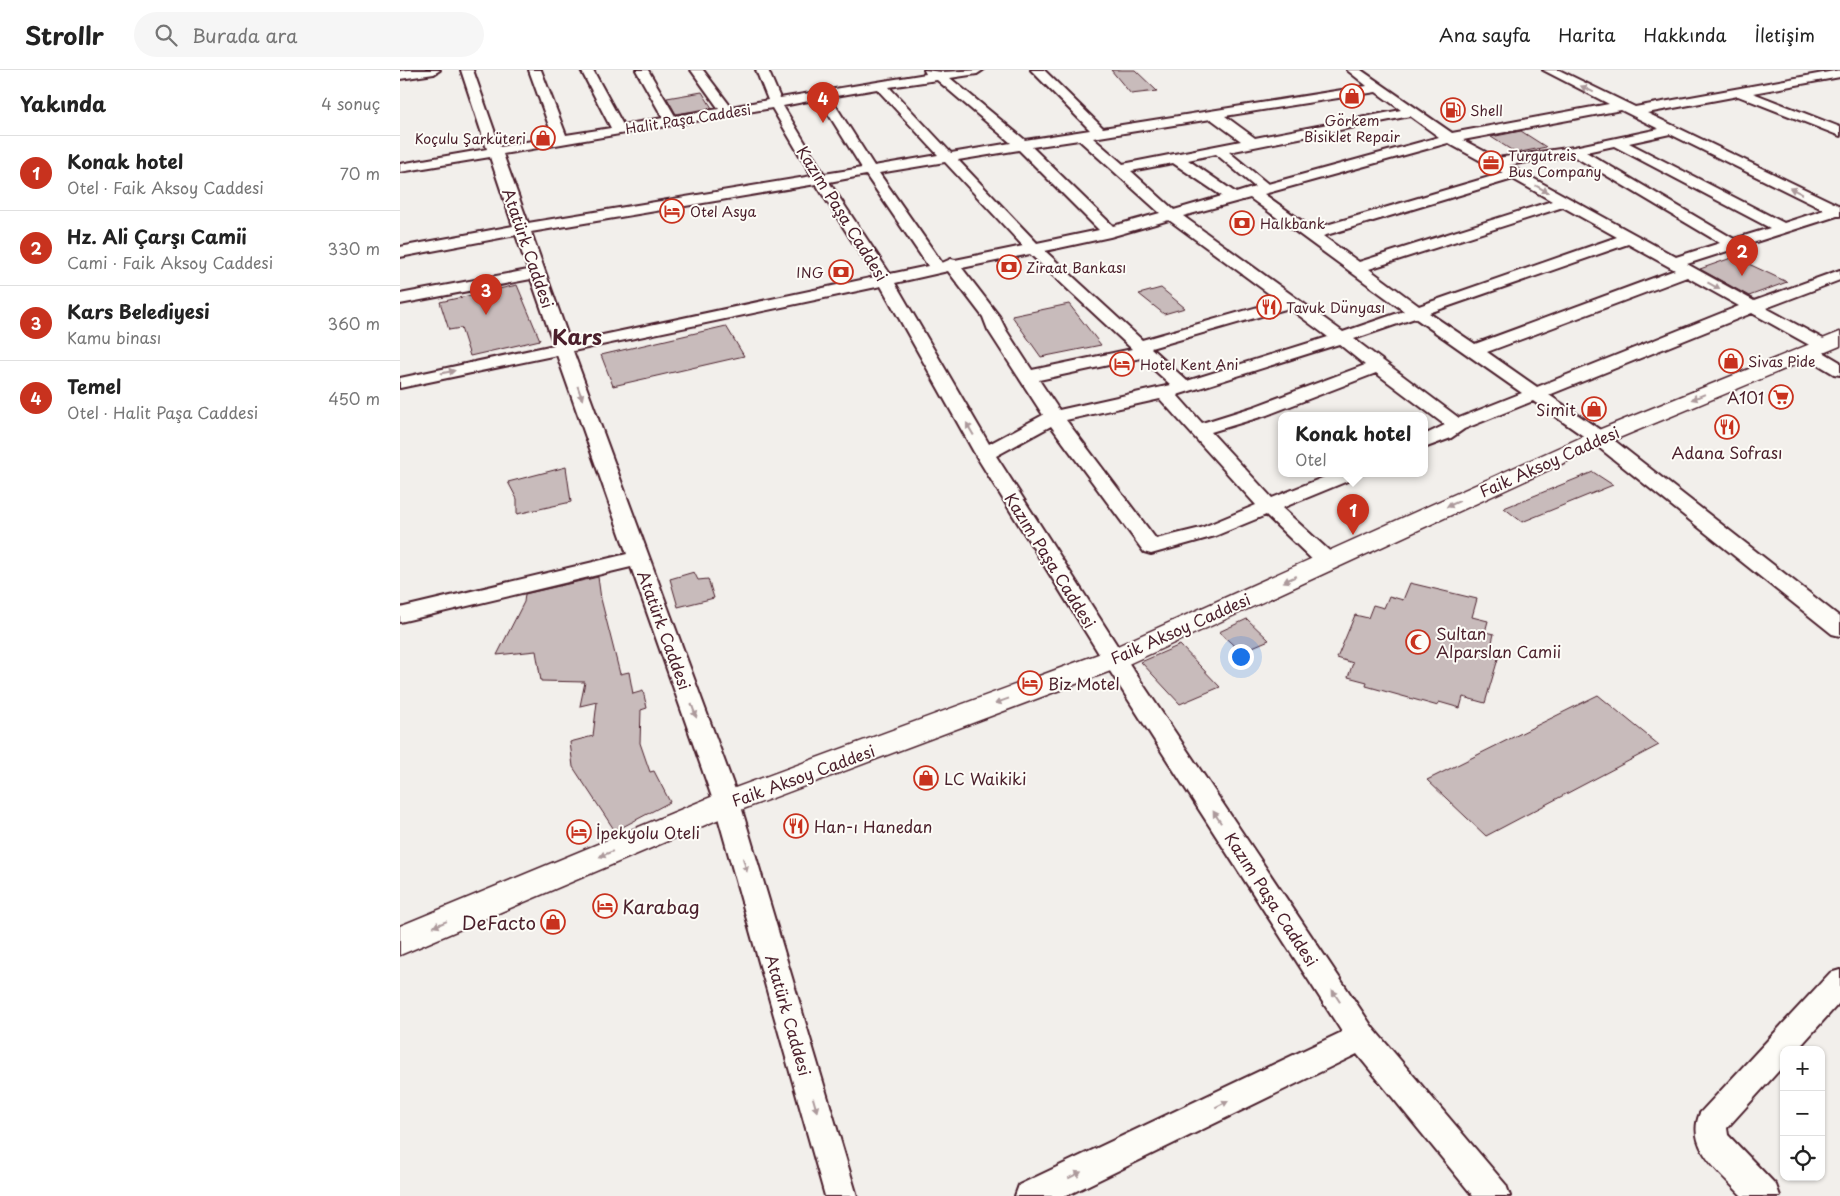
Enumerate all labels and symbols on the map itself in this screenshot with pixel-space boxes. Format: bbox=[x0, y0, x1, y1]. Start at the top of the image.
pin: 4 bbox=[807, 82, 839, 123]
shop icon: Görkem Bisiklet Repair bbox=[1339, 83, 1365, 109]
one-way arrow bbox=[1580, 85, 1594, 93]
fuel station icon: Shell bbox=[1440, 97, 1466, 123]
street label: Halit Paşa Caddesi bbox=[624, 99, 752, 139]
place label: Shell bbox=[1470, 100, 1503, 121]
place label: Görkem Bisiklet Repair bbox=[1304, 110, 1401, 147]
shop icon: Koçulu Şarküteri bbox=[530, 125, 556, 151]
place label: Koçulu Şarküteri bbox=[415, 128, 526, 149]
street label: Kazım Paşa Caddesi bbox=[792, 141, 894, 285]
place label: Turgutreis Bus Company bbox=[1508, 145, 1602, 182]
office icon: Turgutreis Bus Company bbox=[1478, 150, 1504, 176]
street label: Atatürk Caddesi bbox=[497, 185, 561, 311]
one-way arrow bbox=[1535, 185, 1548, 194]
one-way arrow bbox=[1789, 187, 1803, 195]
hotel icon: Otel Asya bbox=[659, 198, 685, 224]
place label: Otel Asya bbox=[690, 201, 757, 222]
bank icon: Halkbank bbox=[1229, 210, 1255, 236]
place label: Halkbank bbox=[1260, 213, 1326, 234]
pin: 2 bbox=[1726, 235, 1758, 276]
bank icon: Ziraat Bankası bbox=[996, 254, 1022, 280]
place label: Ziraat Bankası bbox=[1026, 257, 1126, 278]
bank icon: ING bbox=[828, 259, 854, 285]
place label: ING bbox=[796, 262, 824, 283]
pin: 3 bbox=[470, 274, 502, 315]
one-way arrow bbox=[1708, 281, 1721, 290]
restaurant icon: Tavuk Dünyası bbox=[1256, 294, 1282, 320]
place label: Tavuk Dünyası bbox=[1286, 297, 1385, 318]
district label: Kars bbox=[552, 320, 602, 352]
shop icon: Sivas Pide bbox=[1718, 348, 1744, 374]
hotel icon: Hotel Kent Ani bbox=[1109, 351, 1135, 377]
place label: Sivas Pide bbox=[1748, 351, 1815, 372]
place label: Hotel Kent Ani bbox=[1140, 354, 1238, 375]
one-way arrow bbox=[440, 368, 455, 376]
supermarket icon: A101 bbox=[1768, 384, 1794, 410]
place label: A101 bbox=[1727, 385, 1764, 409]
one-way arrow bbox=[576, 386, 584, 401]
one-way arrow bbox=[1691, 394, 1705, 402]
shop icon: Simit bbox=[1581, 396, 1607, 422]
place label: Simit bbox=[1536, 397, 1576, 421]
restaurant icon: Adana Sofrası bbox=[1714, 414, 1740, 440]
street label: Faik Aksoy Caddesi bbox=[1475, 419, 1623, 503]
one-way arrow bbox=[966, 422, 975, 435]
place label: Adana Sofrası bbox=[1672, 440, 1782, 464]
street label: Kazım Paşa Caddesi bbox=[1000, 488, 1102, 632]
pin: 1 bbox=[1337, 494, 1369, 535]
one-way arrow bbox=[1446, 501, 1460, 509]
street label: Atatürk Caddesi bbox=[632, 567, 698, 693]
one-way arrow bbox=[1282, 575, 1297, 583]
street label: Faik Aksoy Caddesi bbox=[1106, 586, 1254, 670]
place label: Sultan Alparslan Camii bbox=[1436, 621, 1561, 663]
mosque icon: Sultan Alparslan Camii bbox=[1405, 629, 1431, 655]
your location bbox=[1228, 644, 1254, 670]
hotel icon: Biz Motel bbox=[1017, 670, 1043, 696]
place label: Biz Motel bbox=[1048, 671, 1120, 695]
one-way arrow bbox=[995, 698, 1010, 705]
one-way arrow bbox=[691, 703, 698, 718]
street label: Faik Aksoy Caddesi bbox=[728, 738, 878, 812]
shop icon: LC Waikiki bbox=[913, 765, 939, 791]
place label: LC Waikiki bbox=[944, 766, 1027, 790]
one-way arrow bbox=[1213, 810, 1222, 823]
restaurant icon: Han-ı Hanedan bbox=[783, 813, 809, 839]
place label: Han-ı Hanedan bbox=[814, 814, 932, 838]
hotel icon: İpekyolu Oteli bbox=[566, 819, 592, 845]
place label: İpekyolu Oteli bbox=[596, 820, 700, 844]
street label: Kazım Paşa Caddesi bbox=[1220, 827, 1324, 971]
one-way arrow bbox=[599, 851, 613, 859]
one-way arrow bbox=[741, 857, 749, 872]
place label: Karabag bbox=[622, 892, 700, 920]
hotel icon: Karabag bbox=[592, 893, 618, 919]
place label: DeFacto bbox=[462, 908, 536, 936]
shop icon: DeFacto bbox=[540, 909, 566, 935]
one-way arrow bbox=[432, 920, 447, 928]
street label: Atatürk Caddesi bbox=[760, 952, 818, 1078]
one-way arrow bbox=[1331, 989, 1340, 1003]
one-way arrow bbox=[811, 1097, 819, 1112]
one-way arrow bbox=[1215, 1100, 1229, 1108]
one-way arrow bbox=[1068, 1171, 1082, 1179]

